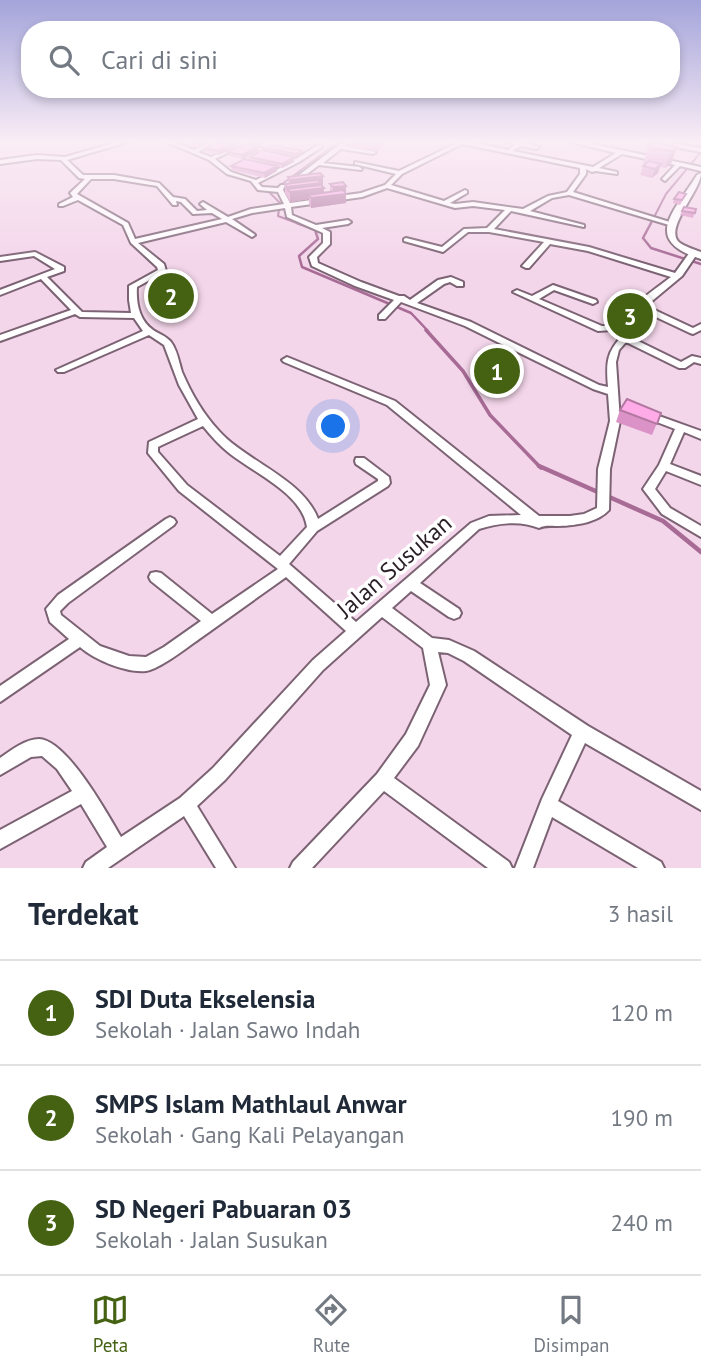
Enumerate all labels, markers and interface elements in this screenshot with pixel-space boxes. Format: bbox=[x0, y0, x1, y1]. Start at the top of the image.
search box bbox=[21, 21, 680, 98]
icon: search bbox=[45, 41, 83, 79]
text: Cari di sini bbox=[101, 43, 218, 76]
pin: 2 bbox=[148, 270, 194, 322]
pin: 3 bbox=[607, 290, 653, 342]
pin: 1 bbox=[474, 345, 520, 397]
your location bbox=[316, 409, 350, 443]
street label: Jalan Susukan bbox=[329, 508, 458, 625]
text: Terdekat bbox=[28, 894, 138, 933]
text: 3 hasil bbox=[608, 899, 673, 928]
text: SDI Duta Ekselensia bbox=[95, 982, 315, 1015]
text: 1 bbox=[44, 998, 58, 1027]
text: 120 m bbox=[611, 998, 673, 1027]
text: Sekolah · Jalan Sawo Indah bbox=[95, 1015, 360, 1044]
text: SMPS Islam Mathlaul Anwar bbox=[95, 1087, 407, 1120]
text: 2 bbox=[44, 1103, 58, 1132]
text: 190 m bbox=[611, 1103, 673, 1132]
text: Sekolah · Gang Kali Pelayangan bbox=[95, 1120, 404, 1149]
text: SD Negeri Pabuaran 03 bbox=[95, 1192, 352, 1225]
text: 3 bbox=[44, 1208, 58, 1237]
text: 240 m bbox=[611, 1208, 673, 1237]
text: Sekolah · Jalan Susukan bbox=[95, 1225, 328, 1254]
tab: Peta bbox=[91, 1291, 129, 1357]
tab: Rute bbox=[312, 1291, 350, 1357]
tab: Disimpan bbox=[533, 1291, 610, 1357]

